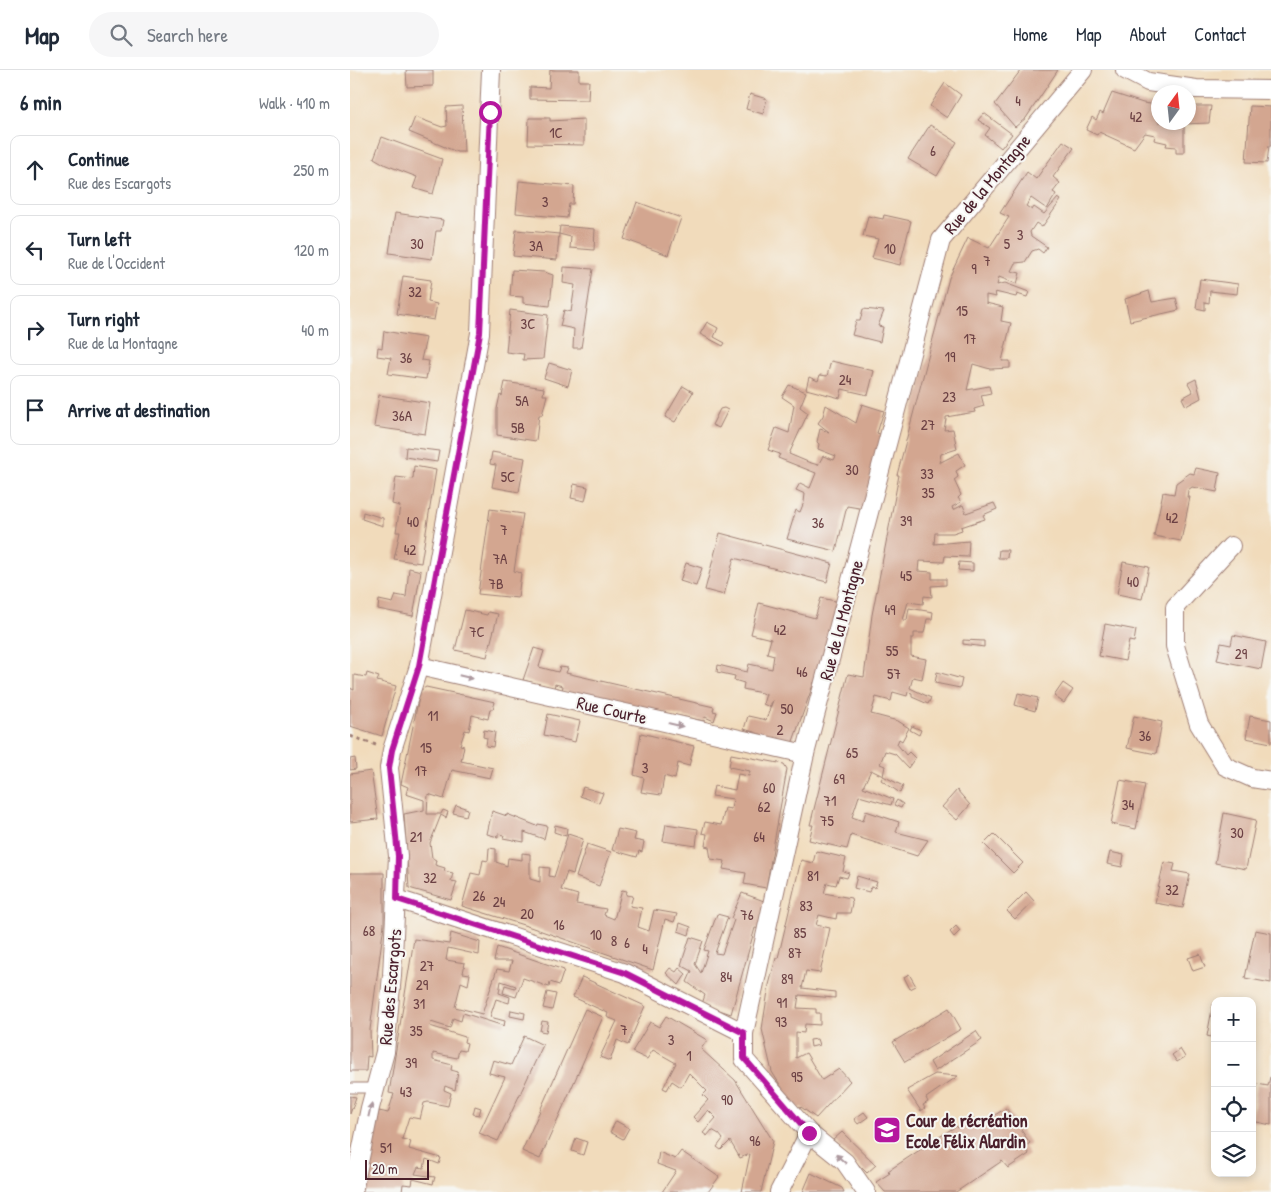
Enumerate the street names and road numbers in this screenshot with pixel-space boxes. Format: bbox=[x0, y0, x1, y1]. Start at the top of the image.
street label: Rue de la Montagne bbox=[938, 129, 1036, 239]
street label: Rue de la Montagne bbox=[813, 557, 869, 683]
street label: Rue Courte bbox=[574, 690, 650, 730]
street label: Rue des Escargots bbox=[372, 928, 408, 1046]

